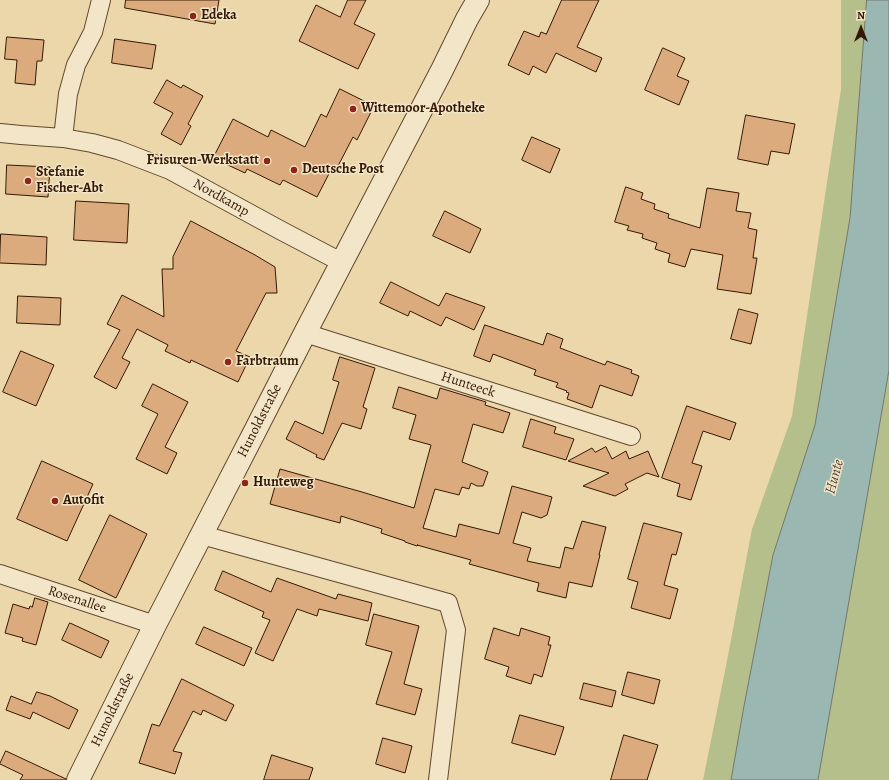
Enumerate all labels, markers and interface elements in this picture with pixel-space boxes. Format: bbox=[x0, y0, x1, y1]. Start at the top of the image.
place label: Edeka bbox=[201, 8, 237, 24]
north arrow bbox=[841, 8, 881, 48]
text: N bbox=[857, 8, 865, 23]
marker: Edeka bbox=[188, 11, 198, 21]
place label: Wittemoor-Apotheke bbox=[361, 101, 485, 117]
marker: Wittemoor-Apotheke bbox=[348, 104, 358, 114]
place label: Frisuren-Werkstatt bbox=[146, 153, 259, 169]
marker: Frisuren-Werkstatt bbox=[262, 156, 272, 166]
place label: Deutsche Post bbox=[302, 162, 384, 178]
place label: Stefanie Fischer-Abt bbox=[36, 165, 103, 198]
marker: Deutsche Post bbox=[289, 165, 299, 175]
marker: Stefanie Fischer-Abt bbox=[23, 176, 33, 186]
street label: Nordkamp bbox=[190, 176, 252, 220]
place label: Farbtraum bbox=[236, 354, 299, 370]
marker: Farbtraum bbox=[223, 357, 233, 367]
street label: Hunteeck bbox=[439, 368, 497, 402]
street label: Hunoldstraße bbox=[234, 381, 286, 461]
water label: Hunte bbox=[822, 458, 848, 496]
place label: Hunteweg bbox=[253, 475, 314, 491]
marker: Hunteweg bbox=[240, 478, 250, 488]
place label: Autofit bbox=[63, 493, 104, 509]
marker: Autofit bbox=[50, 496, 60, 506]
street label: Rosenallee bbox=[46, 583, 108, 617]
street label: Hunoldstraße bbox=[88, 670, 138, 750]

